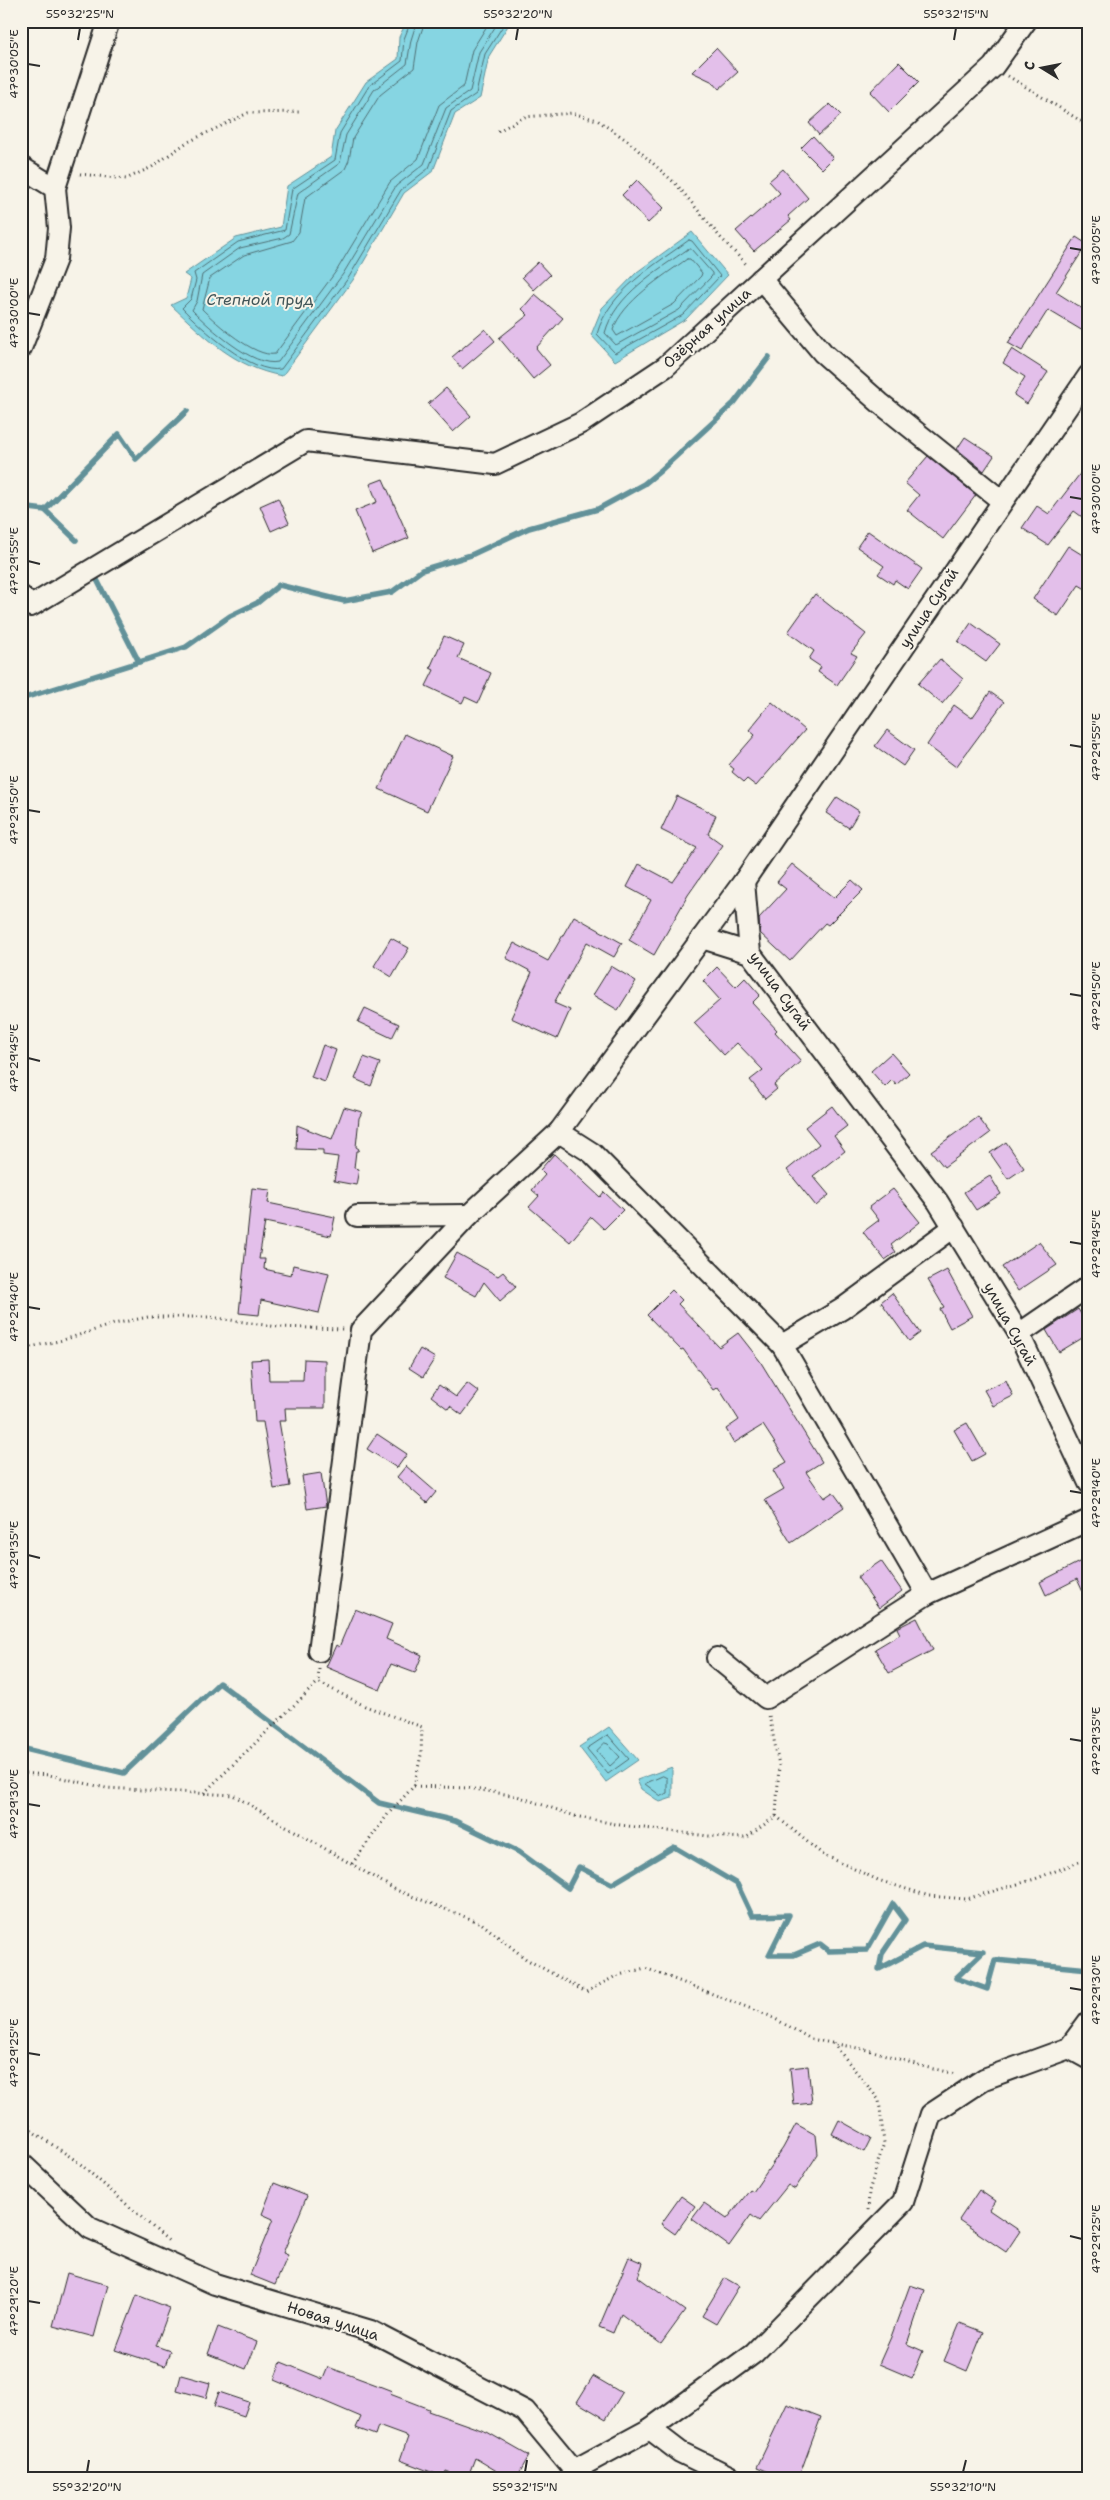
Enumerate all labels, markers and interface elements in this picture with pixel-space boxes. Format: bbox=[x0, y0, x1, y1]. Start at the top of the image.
text: 55°32'25"N bbox=[46, 6, 114, 22]
text: 55°32'20"N bbox=[483, 6, 553, 22]
text: 55°32'15"N bbox=[923, 6, 989, 22]
text: 47°30'05"E bbox=[6, 29, 22, 99]
north arrow bbox=[1018, 42, 1068, 92]
text: С bbox=[1020, 60, 1039, 72]
text: 47°30'05"E bbox=[1088, 215, 1104, 285]
text: 47°30'00"E bbox=[6, 278, 22, 348]
street label: Озёрная улица bbox=[659, 283, 756, 373]
water label: Степной пруд bbox=[206, 289, 314, 310]
text: 47°30'00"E bbox=[1088, 464, 1104, 534]
text: 47°29'55"E bbox=[6, 527, 22, 595]
street label: улица Сугай bbox=[895, 564, 963, 652]
text: 47°29'55"E bbox=[1088, 713, 1104, 781]
text: 47°29'50"E bbox=[6, 775, 22, 845]
street label: улица Сугай bbox=[745, 948, 815, 1034]
text: 47°29'50"E bbox=[1088, 961, 1104, 1031]
text: 47°29'45"E bbox=[6, 1024, 22, 1092]
text: 47°29'45"E bbox=[1088, 1210, 1104, 1278]
text: 47°29'40"E bbox=[6, 1272, 22, 1342]
street label: улица Сугай bbox=[979, 1279, 1041, 1369]
text: 47°29'40"E bbox=[1088, 1458, 1104, 1528]
text: 47°29'35"E bbox=[6, 1521, 22, 1589]
text: 47°29'35"E bbox=[1088, 1707, 1104, 1775]
text: 47°29'30"E bbox=[6, 1769, 22, 1839]
text: 47°29'30"E bbox=[1088, 1955, 1104, 2025]
text: 47°29'25"E bbox=[6, 2019, 22, 2087]
text: 47°29'25"E bbox=[1088, 2205, 1104, 2273]
text: 47°29'20"E bbox=[6, 2266, 22, 2336]
street label: Новая улица bbox=[284, 2297, 382, 2346]
text: 55°32'20"N bbox=[52, 2479, 122, 2495]
text: 55°32'15"N bbox=[492, 2479, 558, 2495]
text: 55°32'10"N bbox=[930, 2479, 996, 2495]

